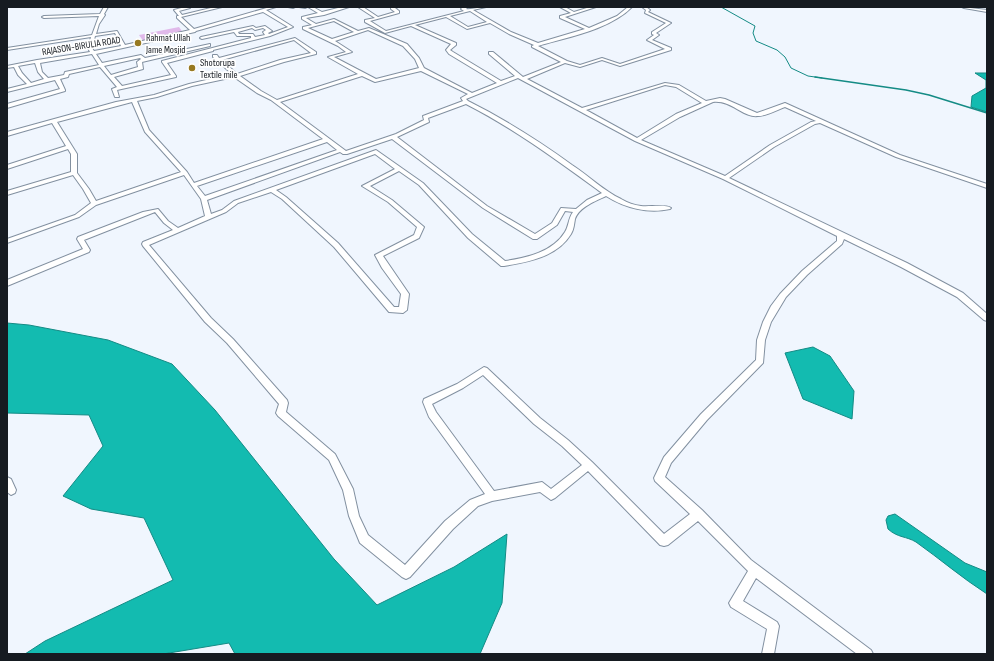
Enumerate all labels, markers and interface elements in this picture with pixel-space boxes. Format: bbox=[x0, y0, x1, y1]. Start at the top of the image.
place label: Rahmat Ullah Jame Mosjid bbox=[145, 32, 190, 56]
street label: RAJASON-BIRULIA ROAD bbox=[41, 34, 121, 58]
marker: Rahmat Ullah Jame Mosjid bbox=[133, 38, 143, 48]
place label: Shotorupa Textile mile bbox=[200, 57, 238, 81]
marker: Shotorupa Textile mile bbox=[187, 63, 197, 73]

